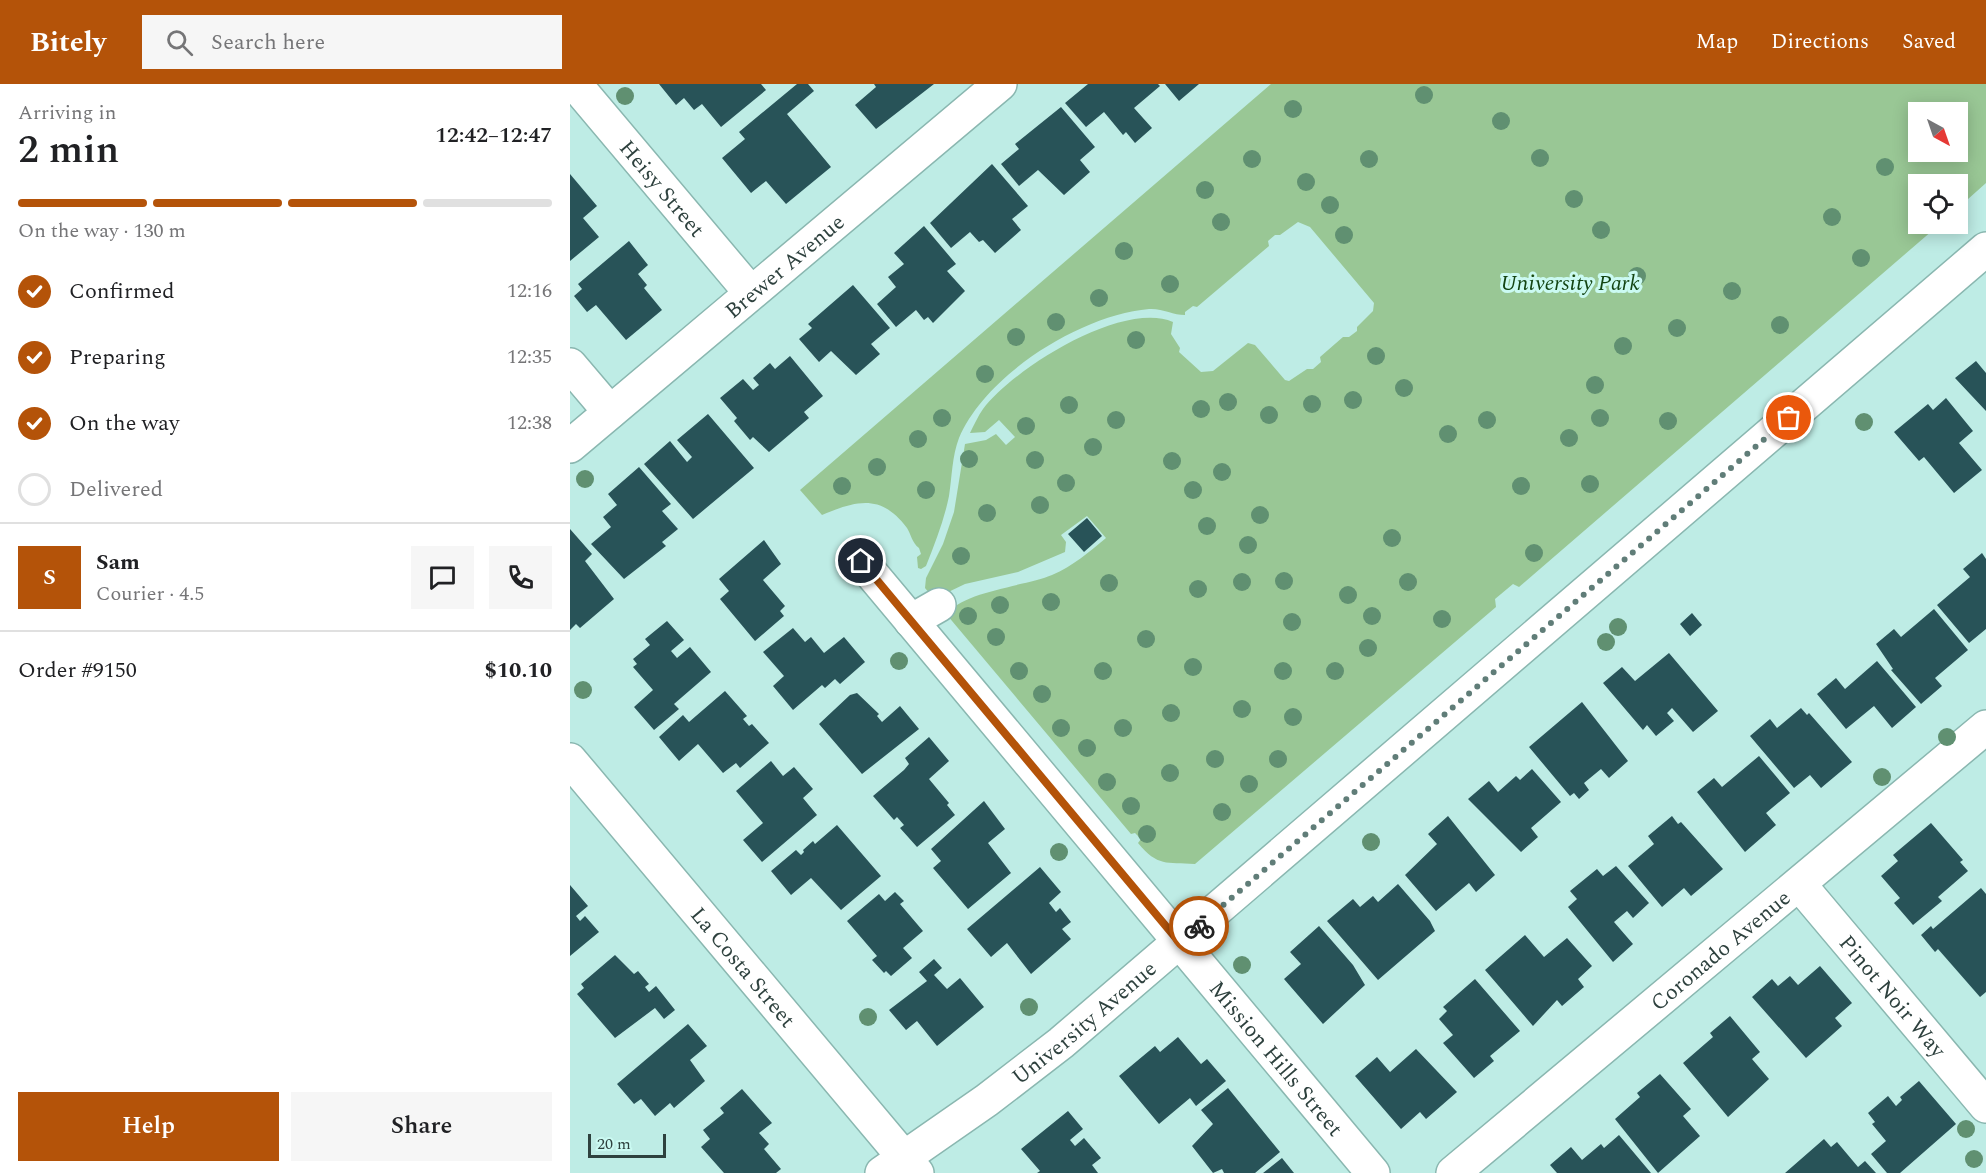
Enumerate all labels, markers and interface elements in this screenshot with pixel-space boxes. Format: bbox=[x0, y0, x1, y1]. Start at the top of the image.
search box bbox=[142, 15, 562, 69]
text: Bitely bbox=[30, 21, 106, 64]
icon: search bbox=[163, 26, 196, 59]
text: Search here bbox=[211, 26, 325, 59]
text: Map bbox=[1696, 26, 1738, 58]
text: Directions bbox=[1771, 26, 1869, 58]
text: Saved bbox=[1902, 26, 1956, 58]
text: Arriving in bbox=[18, 98, 116, 128]
north arrow bbox=[1908, 102, 1968, 162]
map controls bbox=[1908, 102, 1968, 234]
text: 12:42–12:47 bbox=[435, 119, 552, 152]
text: 2 min bbox=[18, 121, 119, 180]
street label: Heisy Street bbox=[611, 133, 712, 245]
button: locate bbox=[1908, 174, 1968, 234]
street label: Brewer Avenue bbox=[718, 207, 852, 327]
text: On the way · 130 m bbox=[18, 216, 186, 246]
park label: University Park bbox=[1500, 267, 1640, 300]
icon: check bbox=[18, 275, 51, 308]
text: Confirmed bbox=[69, 275, 175, 308]
text: 12:16 bbox=[507, 276, 552, 306]
icon: check bbox=[18, 341, 51, 374]
text: Preparing bbox=[69, 341, 166, 374]
text: 12:35 bbox=[507, 342, 552, 372]
pin bbox=[1763, 392, 1814, 443]
icon: bag bbox=[1772, 401, 1805, 434]
icon: check bbox=[18, 407, 51, 440]
text: On the way bbox=[69, 407, 180, 440]
text: 12:38 bbox=[507, 408, 552, 438]
text: Delivered bbox=[69, 473, 163, 506]
pin bbox=[835, 535, 886, 586]
icon: home bbox=[844, 544, 877, 577]
text: Sam bbox=[96, 546, 140, 579]
button: chat bbox=[411, 546, 474, 609]
button: phone bbox=[489, 546, 552, 609]
text: S bbox=[43, 561, 56, 594]
text: Courier · 4.5 bbox=[96, 579, 204, 609]
text: Order #9150 bbox=[18, 654, 137, 687]
text: $10.10 bbox=[484, 654, 552, 687]
street label: Coronado Avenue bbox=[1643, 882, 1798, 1019]
courier bbox=[1169, 896, 1229, 956]
street label: La Costa Street bbox=[682, 900, 803, 1036]
icon: bike bbox=[1183, 910, 1216, 943]
street label: Pinot Noir Way bbox=[1830, 928, 1954, 1066]
street label: University Avenue bbox=[1005, 953, 1164, 1093]
street label: Mission Hills Street bbox=[1201, 974, 1351, 1144]
button: Help bbox=[18, 1092, 279, 1161]
button: Share bbox=[291, 1092, 552, 1161]
scale bar bbox=[588, 1131, 666, 1158]
text: 20 m bbox=[597, 1132, 631, 1156]

